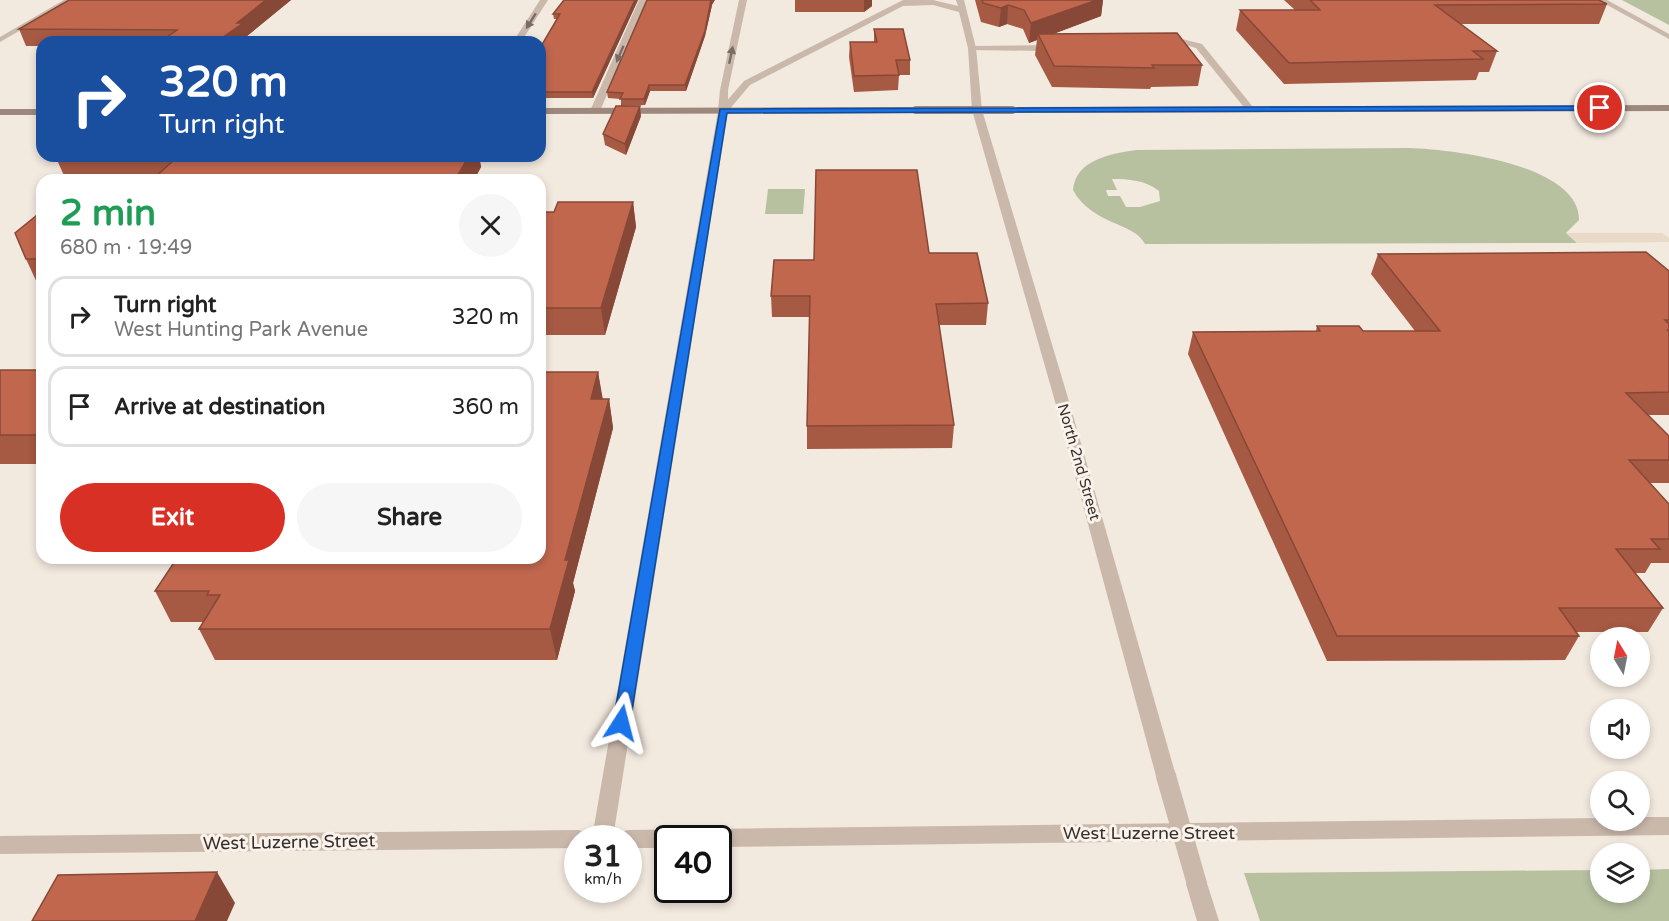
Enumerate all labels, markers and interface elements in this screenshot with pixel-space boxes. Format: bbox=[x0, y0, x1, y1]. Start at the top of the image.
one-way arrow bbox=[525, 13, 536, 29]
one-way arrow bbox=[615, 45, 624, 62]
one-way arrow bbox=[727, 46, 736, 65]
text: 320 m bbox=[159, 57, 288, 108]
icon: right bbox=[60, 60, 138, 138]
pin bbox=[1574, 82, 1625, 133]
icon: arrive bbox=[1583, 91, 1616, 124]
text: Turn right bbox=[159, 108, 285, 141]
text: 2 min bbox=[60, 192, 156, 235]
button: close bbox=[459, 194, 522, 257]
text: 680 m · 19:49 bbox=[60, 236, 192, 260]
text: Turn right bbox=[114, 292, 216, 318]
icon: right bbox=[63, 300, 96, 333]
text: 320 m bbox=[452, 304, 519, 330]
text: West Hunting Park Avenue bbox=[114, 318, 368, 342]
icon: arrive bbox=[63, 390, 96, 423]
text: Arrive at destination bbox=[114, 394, 325, 420]
text: 360 m bbox=[452, 394, 519, 420]
street label: North 2nd Street bbox=[1054, 402, 1104, 523]
button: Exit bbox=[60, 483, 285, 552]
button: Share bbox=[297, 483, 522, 552]
north arrow bbox=[1590, 627, 1650, 687]
map controls bbox=[1590, 627, 1650, 903]
position arrow bbox=[589, 691, 653, 755]
button: sound bbox=[1590, 699, 1650, 759]
button: search bbox=[1590, 771, 1650, 831]
street label: West Luzerne Street bbox=[1063, 822, 1235, 844]
speed limit sign: 40 bbox=[654, 825, 732, 903]
street label: West Luzerne Street bbox=[203, 829, 375, 855]
text: 31 bbox=[584, 838, 622, 875]
button: layers bbox=[1590, 843, 1650, 903]
text: km/h bbox=[584, 870, 622, 888]

